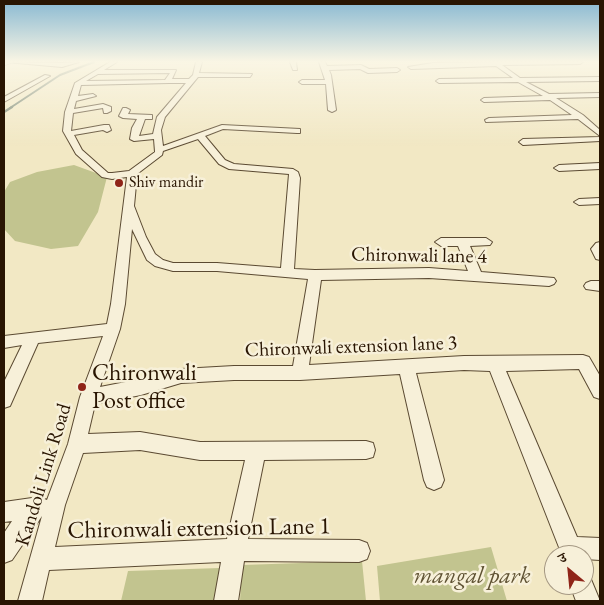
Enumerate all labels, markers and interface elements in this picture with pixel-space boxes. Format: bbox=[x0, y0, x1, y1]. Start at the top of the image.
place label: Shiv mandir bbox=[129, 173, 203, 193]
marker: Shiv mandir bbox=[113, 177, 125, 189]
street label: Chironwali lane 4 bbox=[351, 243, 487, 269]
street label: Chironwali extension lane 3 bbox=[244, 331, 458, 363]
place label: Chironwali Post office bbox=[92, 359, 197, 415]
marker: Chironwali Post office bbox=[76, 381, 88, 393]
street label: Kandoli Link Road bbox=[11, 401, 77, 549]
street label: Chironwali extension Lane 1 bbox=[67, 512, 331, 546]
north arrow bbox=[544, 545, 594, 595]
text: उ bbox=[555, 548, 570, 567]
park label: mangal park bbox=[413, 562, 531, 590]

